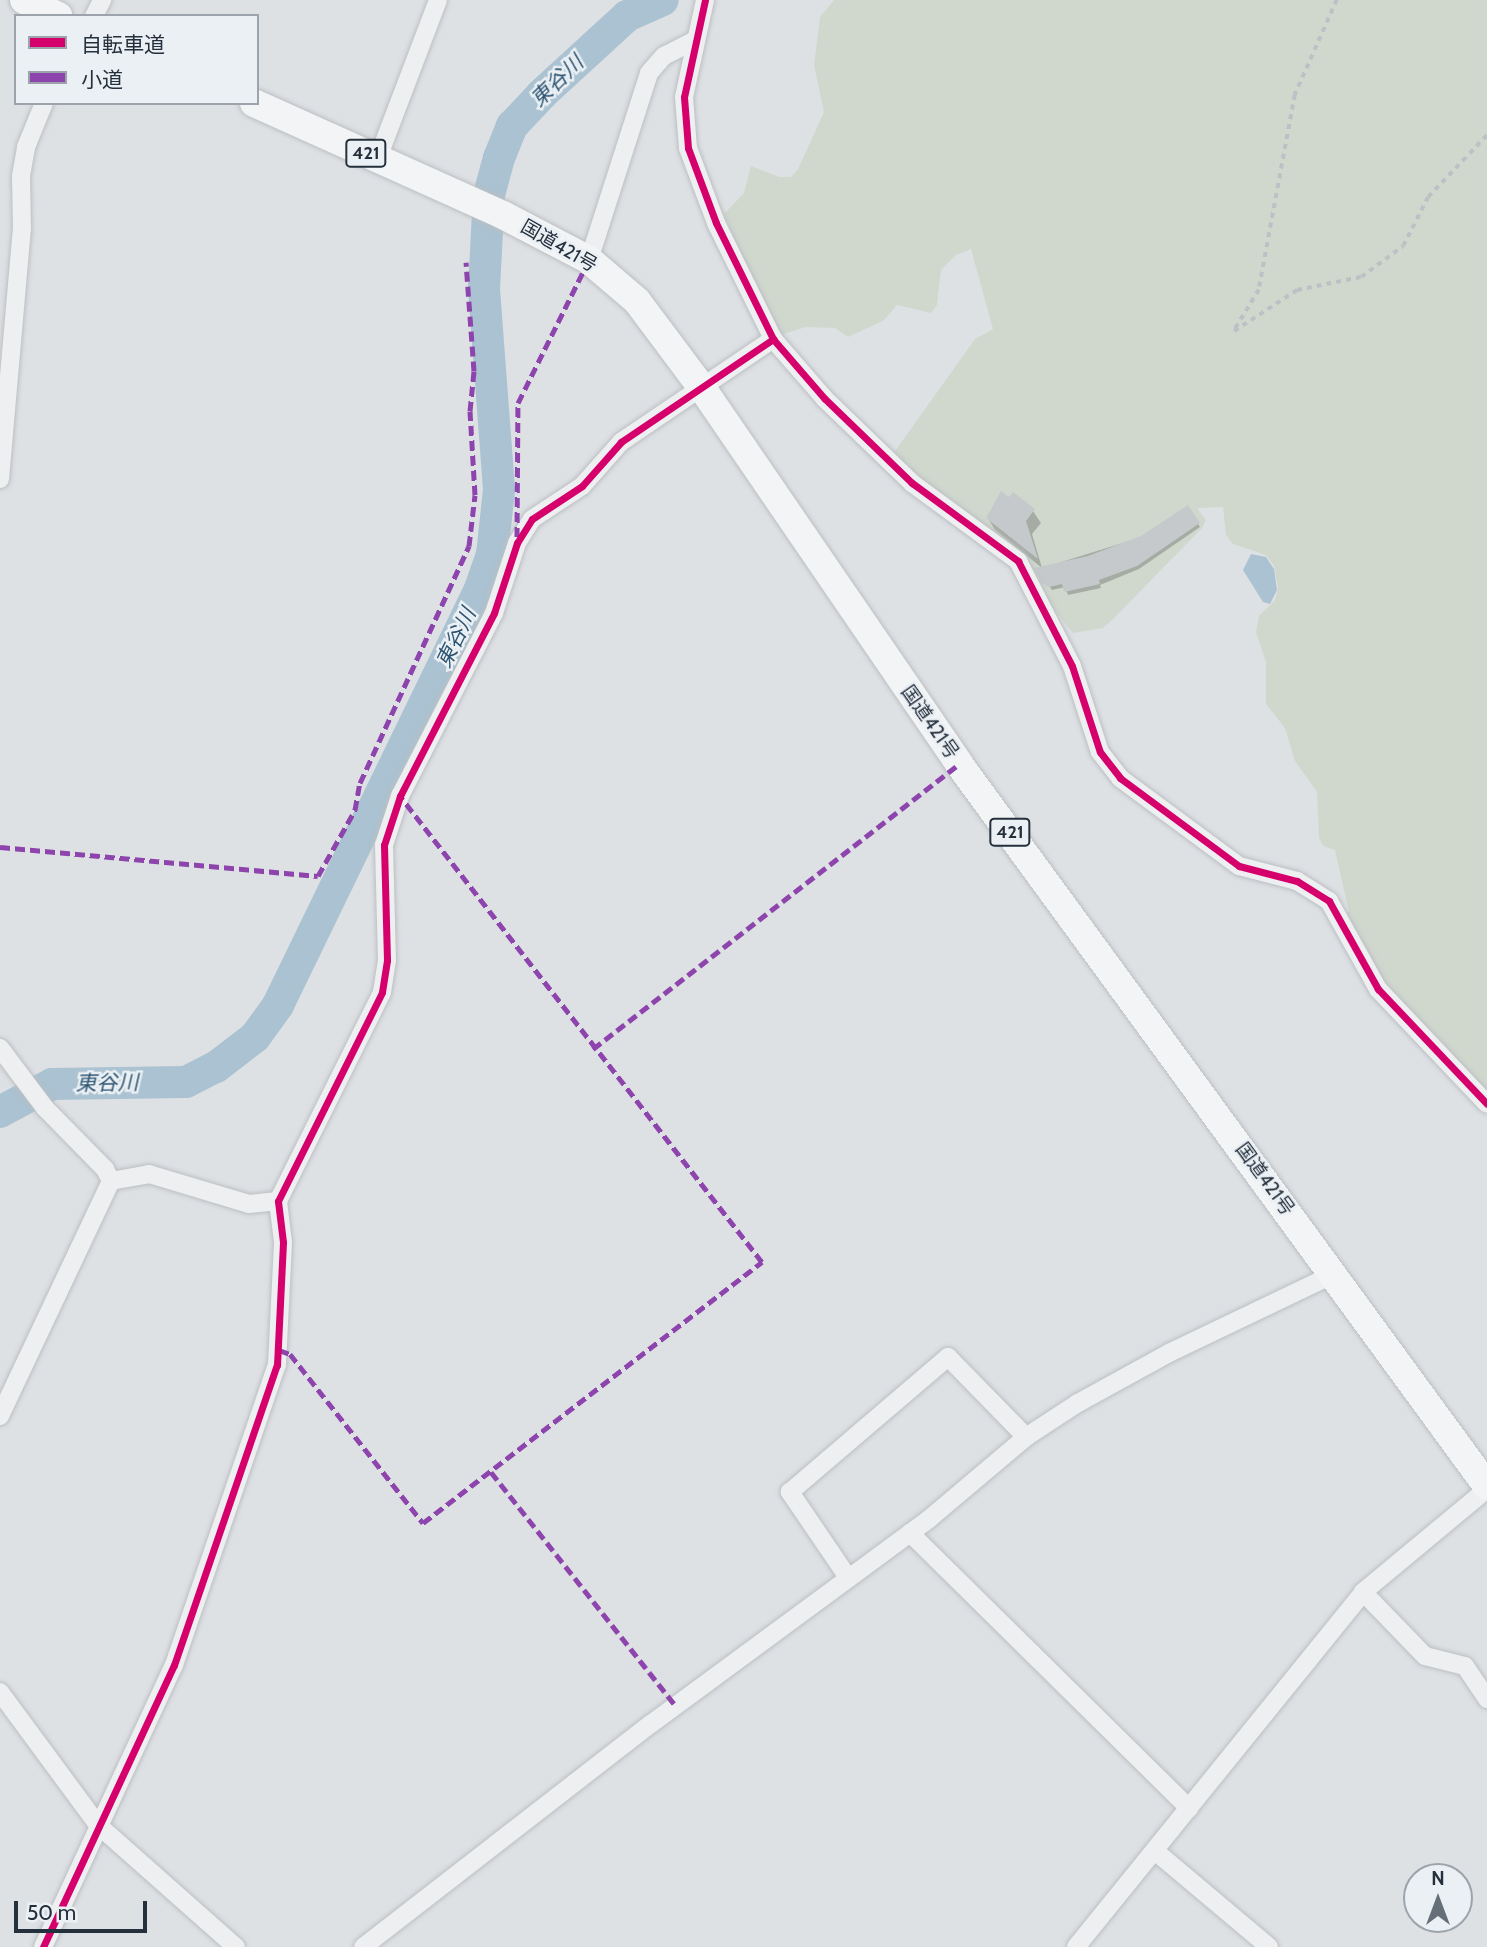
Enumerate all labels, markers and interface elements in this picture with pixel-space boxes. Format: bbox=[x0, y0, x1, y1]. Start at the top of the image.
legend bbox=[14, 14, 259, 105]
text: 自転車道 bbox=[81, 32, 165, 57]
water label: 東谷川 bbox=[526, 50, 588, 112]
text: 小道 bbox=[81, 67, 123, 92]
road number: 421 bbox=[345, 138, 387, 168]
street label: 国道421号 bbox=[517, 215, 601, 277]
water label: 東谷川 bbox=[431, 604, 481, 672]
street label: 国道421号 bbox=[897, 681, 963, 763]
road number: 421 bbox=[989, 818, 1031, 846]
water label: 東谷川 bbox=[75, 1070, 139, 1096]
street label: 国道421号 bbox=[1231, 1138, 1299, 1220]
north arrow bbox=[1403, 1863, 1473, 1933]
text: N bbox=[1431, 1867, 1445, 1890]
scale bar bbox=[18, 1888, 150, 1932]
text: 50 m bbox=[27, 1900, 76, 1925]

